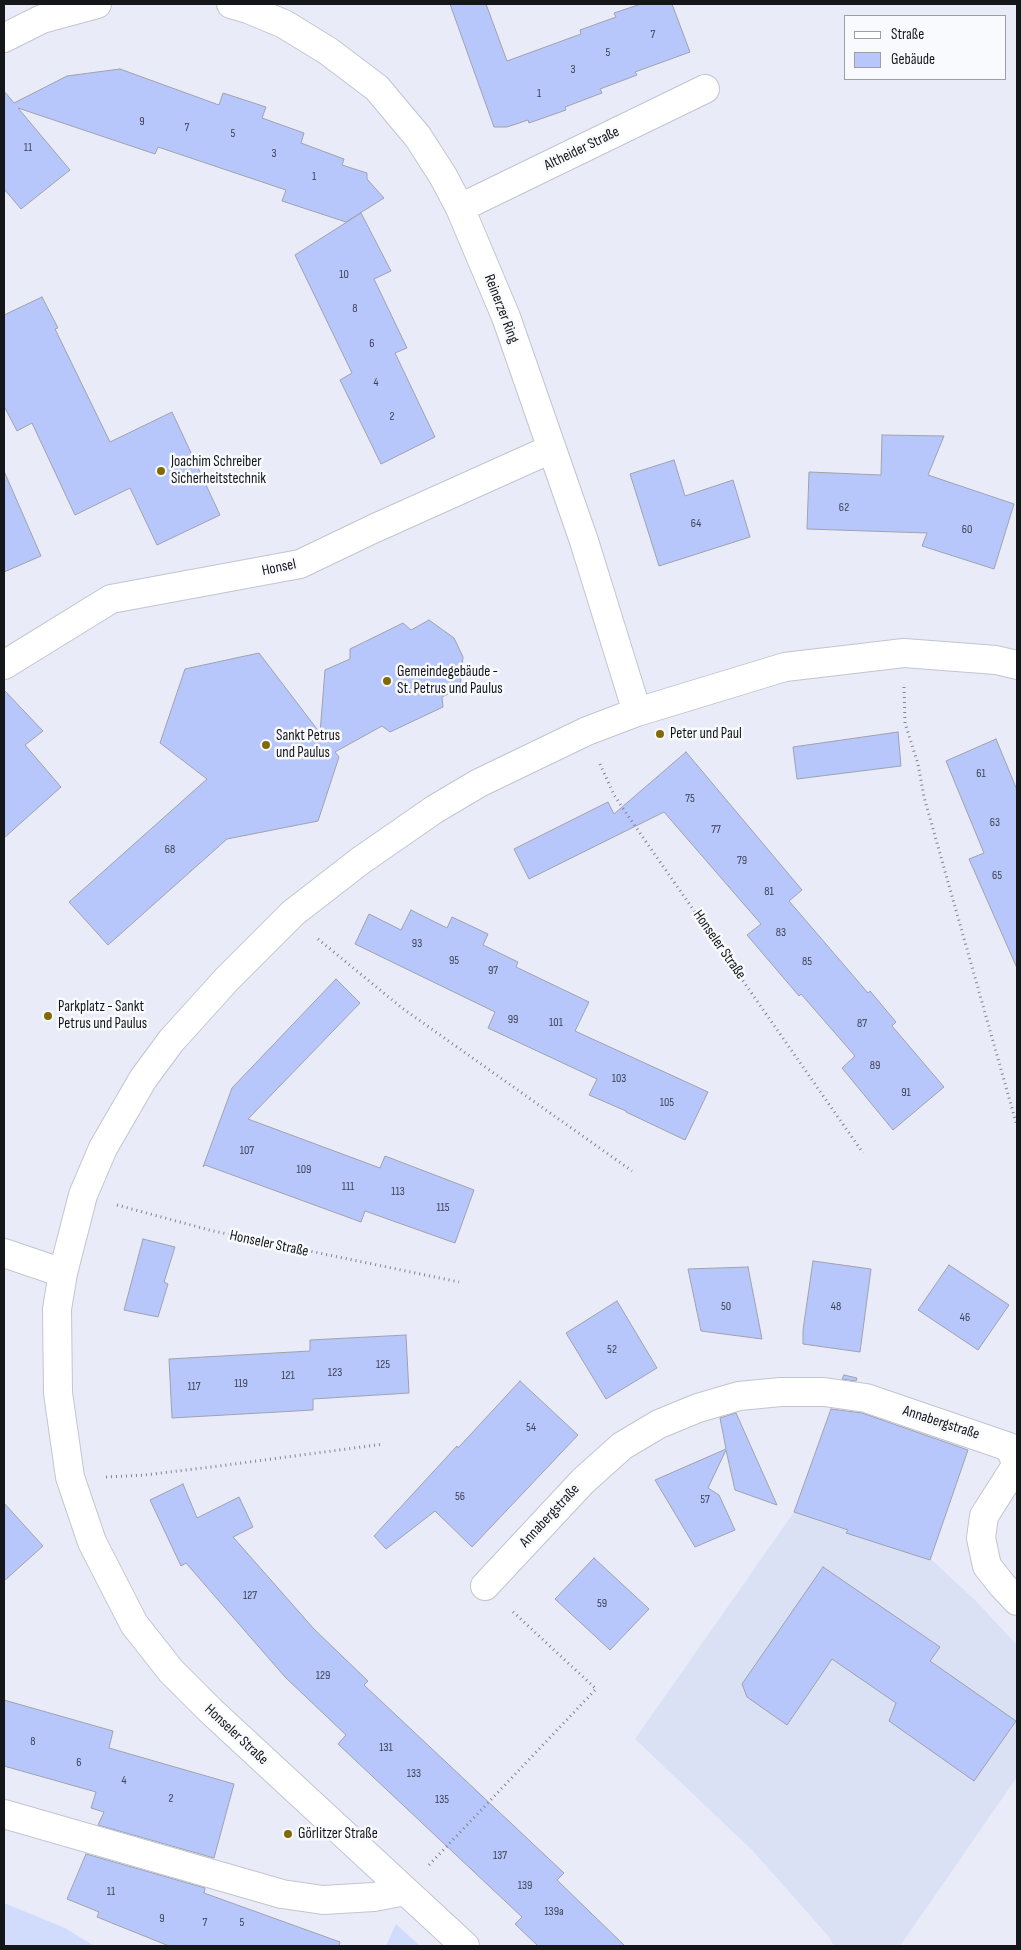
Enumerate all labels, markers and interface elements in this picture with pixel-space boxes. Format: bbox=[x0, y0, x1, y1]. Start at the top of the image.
legend bbox=[844, 15, 1006, 80]
text: Straße bbox=[891, 25, 924, 44]
house number: 7 bbox=[651, 28, 655, 42]
house number: 5 bbox=[606, 46, 610, 60]
text: Gebäude bbox=[891, 50, 935, 69]
house number: 3 bbox=[570, 63, 576, 77]
house number: 1 bbox=[537, 87, 541, 101]
house number: 9 bbox=[139, 115, 145, 129]
house number: 7 bbox=[185, 121, 189, 135]
street label: Altheider Straße bbox=[541, 123, 623, 175]
house number: 5 bbox=[231, 127, 235, 141]
house number: 11 bbox=[24, 141, 32, 155]
house number: 3 bbox=[271, 147, 277, 161]
house number: 1 bbox=[312, 170, 316, 184]
house number: 10 bbox=[339, 268, 349, 282]
street label: Reinerzer Ring bbox=[480, 272, 522, 346]
house number: 8 bbox=[352, 302, 358, 316]
house number: 6 bbox=[369, 337, 375, 351]
house number: 4 bbox=[373, 376, 379, 390]
house number: 2 bbox=[390, 410, 394, 424]
place label: Joachim Schreiber Sicherheitstechnik bbox=[171, 453, 266, 488]
marker: Joachim Schreiber Sicherheitstechnik bbox=[155, 465, 167, 477]
house number: 62 bbox=[839, 501, 849, 515]
house number: 64 bbox=[691, 517, 701, 531]
house number: 60 bbox=[962, 523, 972, 537]
street label: Honsel bbox=[260, 556, 298, 580]
place label: Gemeindegebäude - St. Petrus und Paulus bbox=[397, 663, 503, 698]
marker: Gemeindegebäude - St. Petrus und Paulus bbox=[381, 675, 393, 687]
place label: Peter und Paul bbox=[670, 725, 742, 743]
place label: Sankt Petrus und Paulus bbox=[276, 727, 340, 762]
marker: Peter und Paul bbox=[654, 728, 666, 740]
marker: Sankt Petrus und Paulus bbox=[260, 739, 272, 751]
house number: 61 bbox=[976, 767, 986, 781]
house number: 75 bbox=[685, 792, 695, 806]
house number: 63 bbox=[990, 816, 1000, 830]
house number: 77 bbox=[711, 823, 721, 837]
house number: 68 bbox=[165, 843, 175, 857]
house number: 79 bbox=[737, 854, 747, 868]
house number: 65 bbox=[992, 869, 1002, 883]
house number: 81 bbox=[764, 885, 774, 899]
street label: Honseler Straße bbox=[689, 907, 749, 983]
house number: 83 bbox=[776, 926, 786, 940]
house number: 93 bbox=[412, 937, 422, 951]
house number: 95 bbox=[449, 954, 459, 968]
house number: 85 bbox=[802, 955, 812, 969]
house number: 97 bbox=[488, 964, 498, 978]
place label: Parkplatz - Sankt Petrus und Paulus bbox=[58, 998, 147, 1033]
marker: Parkplatz - Sankt Petrus und Paulus bbox=[42, 1010, 54, 1022]
house number: 99 bbox=[508, 1013, 518, 1027]
house number: 101 bbox=[549, 1016, 563, 1030]
house number: 87 bbox=[857, 1017, 867, 1031]
house number: 89 bbox=[870, 1059, 880, 1073]
house number: 103 bbox=[612, 1072, 626, 1086]
house number: 91 bbox=[901, 1086, 911, 1100]
house number: 105 bbox=[660, 1096, 674, 1110]
house number: 107 bbox=[240, 1144, 254, 1158]
house number: 109 bbox=[297, 1163, 311, 1177]
house number: 111 bbox=[342, 1180, 354, 1194]
house number: 113 bbox=[391, 1185, 405, 1199]
house number: 115 bbox=[436, 1201, 450, 1215]
street label: Honseler Straße bbox=[228, 1227, 310, 1261]
house number: 50 bbox=[721, 1300, 731, 1314]
house number: 48 bbox=[831, 1300, 841, 1314]
house number: 46 bbox=[960, 1311, 970, 1325]
house number: 52 bbox=[607, 1343, 617, 1357]
house number: 125 bbox=[376, 1358, 390, 1372]
house number: 123 bbox=[328, 1366, 342, 1380]
house number: 121 bbox=[281, 1369, 295, 1383]
house number: 119 bbox=[234, 1377, 248, 1391]
house number: 117 bbox=[187, 1380, 201, 1394]
street label: Annabergstraße bbox=[900, 1402, 982, 1444]
house number: 54 bbox=[526, 1421, 536, 1435]
street label: Annabergstraße bbox=[516, 1481, 584, 1551]
house number: 56 bbox=[455, 1490, 465, 1504]
house number: 57 bbox=[700, 1493, 710, 1507]
house number: 127 bbox=[243, 1589, 257, 1603]
house number: 59 bbox=[597, 1597, 607, 1611]
house number: 129 bbox=[316, 1669, 330, 1683]
street label: Honseler Straße bbox=[200, 1701, 272, 1769]
house number: 8 bbox=[30, 1735, 36, 1749]
house number: 131 bbox=[379, 1741, 393, 1755]
house number: 6 bbox=[76, 1756, 82, 1770]
house number: 133 bbox=[407, 1767, 421, 1781]
house number: 4 bbox=[121, 1774, 127, 1788]
house number: 2 bbox=[169, 1792, 173, 1806]
house number: 135 bbox=[435, 1793, 449, 1807]
place label: Görlitzer Straße bbox=[298, 1825, 378, 1843]
marker: Görlitzer Straße bbox=[282, 1828, 294, 1840]
house number: 137 bbox=[493, 1849, 507, 1863]
house number: 139 bbox=[518, 1879, 532, 1893]
house number: 11 bbox=[107, 1885, 115, 1899]
house number: 139a bbox=[544, 1905, 564, 1919]
house number: 9 bbox=[159, 1912, 165, 1926]
house number: 7 bbox=[203, 1916, 207, 1930]
house number: 5 bbox=[240, 1916, 244, 1930]

